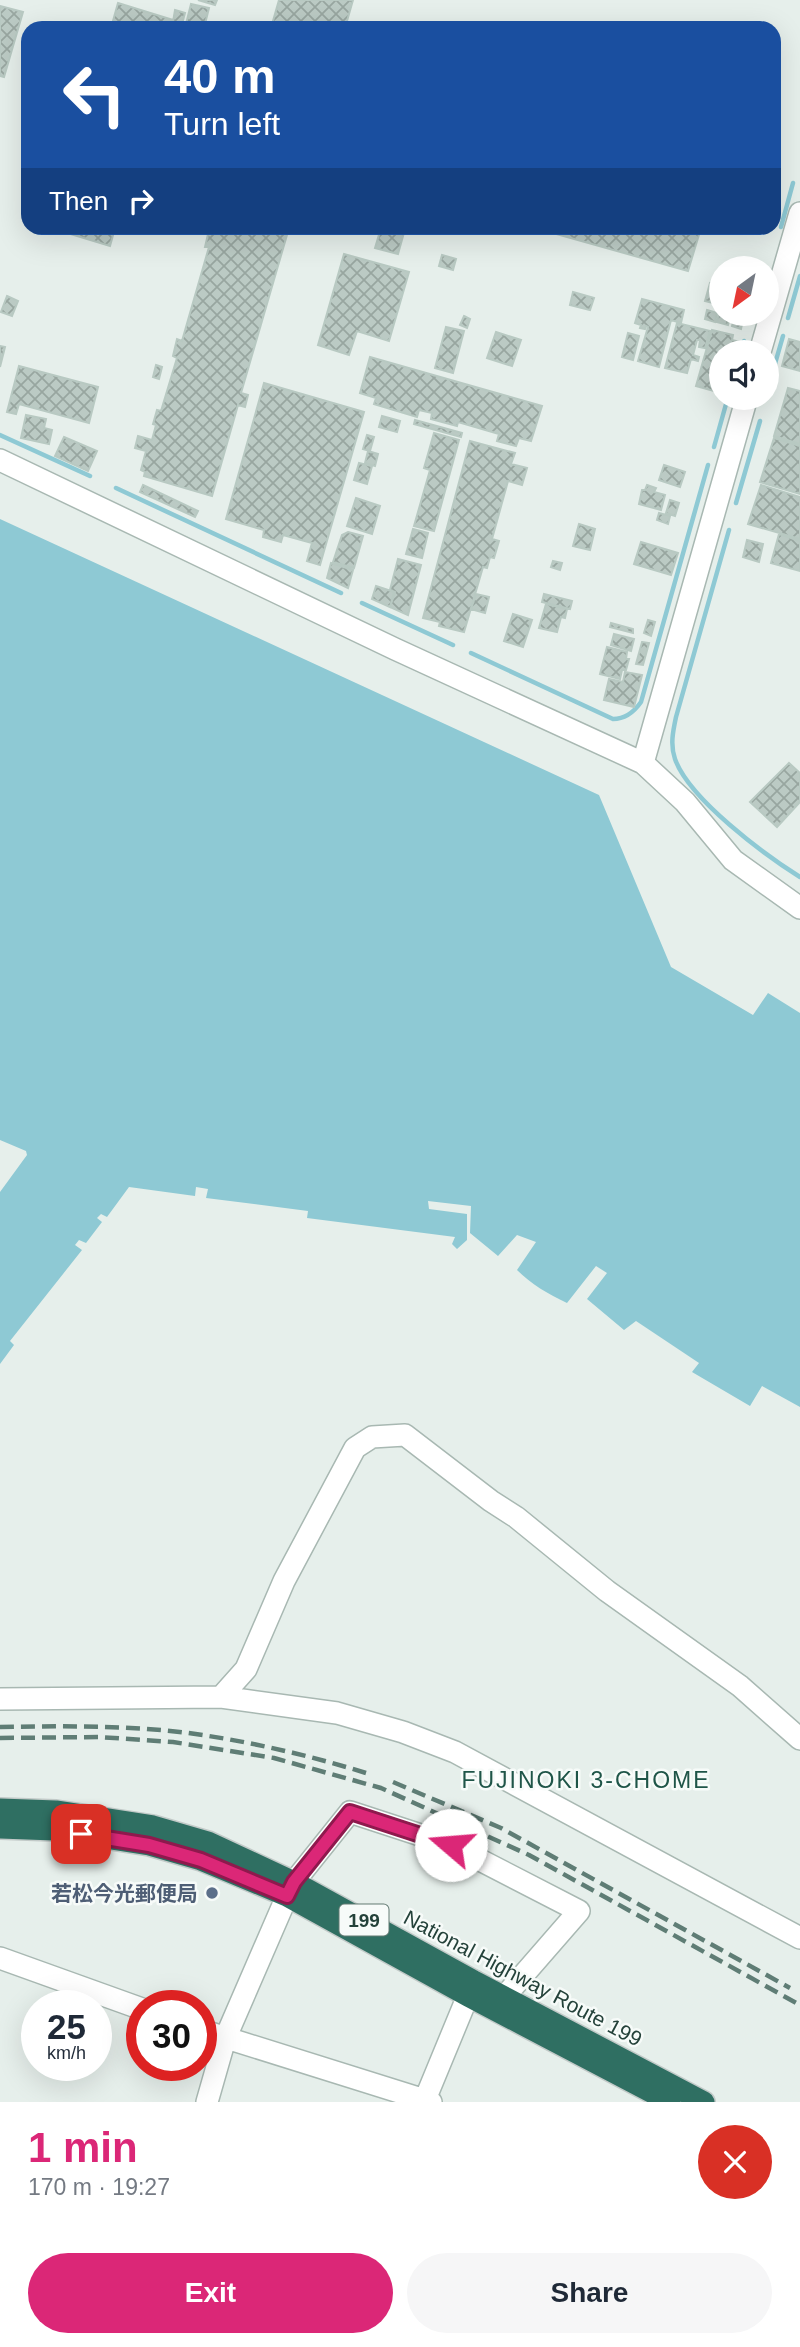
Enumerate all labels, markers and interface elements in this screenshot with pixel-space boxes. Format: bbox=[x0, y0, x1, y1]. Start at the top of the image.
icon: left bbox=[49, 49, 140, 140]
text: 40 m bbox=[164, 49, 276, 103]
text: Turn left bbox=[164, 106, 280, 142]
icon: right bbox=[122, 182, 160, 220]
text: Then bbox=[49, 186, 108, 216]
north arrow bbox=[709, 256, 779, 326]
map controls bbox=[709, 256, 779, 410]
button: sound bbox=[709, 340, 779, 410]
district label: FUJINOKI 3-CHOME bbox=[461, 1767, 711, 1793]
pin bbox=[51, 1804, 111, 1864]
position arrow bbox=[414, 1808, 488, 1882]
icon: arrive bbox=[62, 1815, 100, 1853]
place label: 若松今光郵便局 bbox=[51, 1882, 198, 1905]
marker: 若松今光郵便局 bbox=[204, 1885, 220, 1901]
road number: 199 bbox=[340, 1904, 388, 1936]
street label: National Highway Route 199 bbox=[400, 1905, 646, 2051]
speed limit sign: 30 bbox=[126, 1990, 217, 2081]
text: 25 bbox=[47, 2007, 86, 2046]
text: km/h bbox=[47, 2043, 86, 2063]
text: 1 min bbox=[28, 2124, 138, 2171]
button: close bbox=[698, 2125, 772, 2199]
text: 170 m · 19:27 bbox=[28, 2174, 170, 2200]
button: Exit bbox=[28, 2253, 393, 2333]
button: Share bbox=[407, 2253, 772, 2333]

